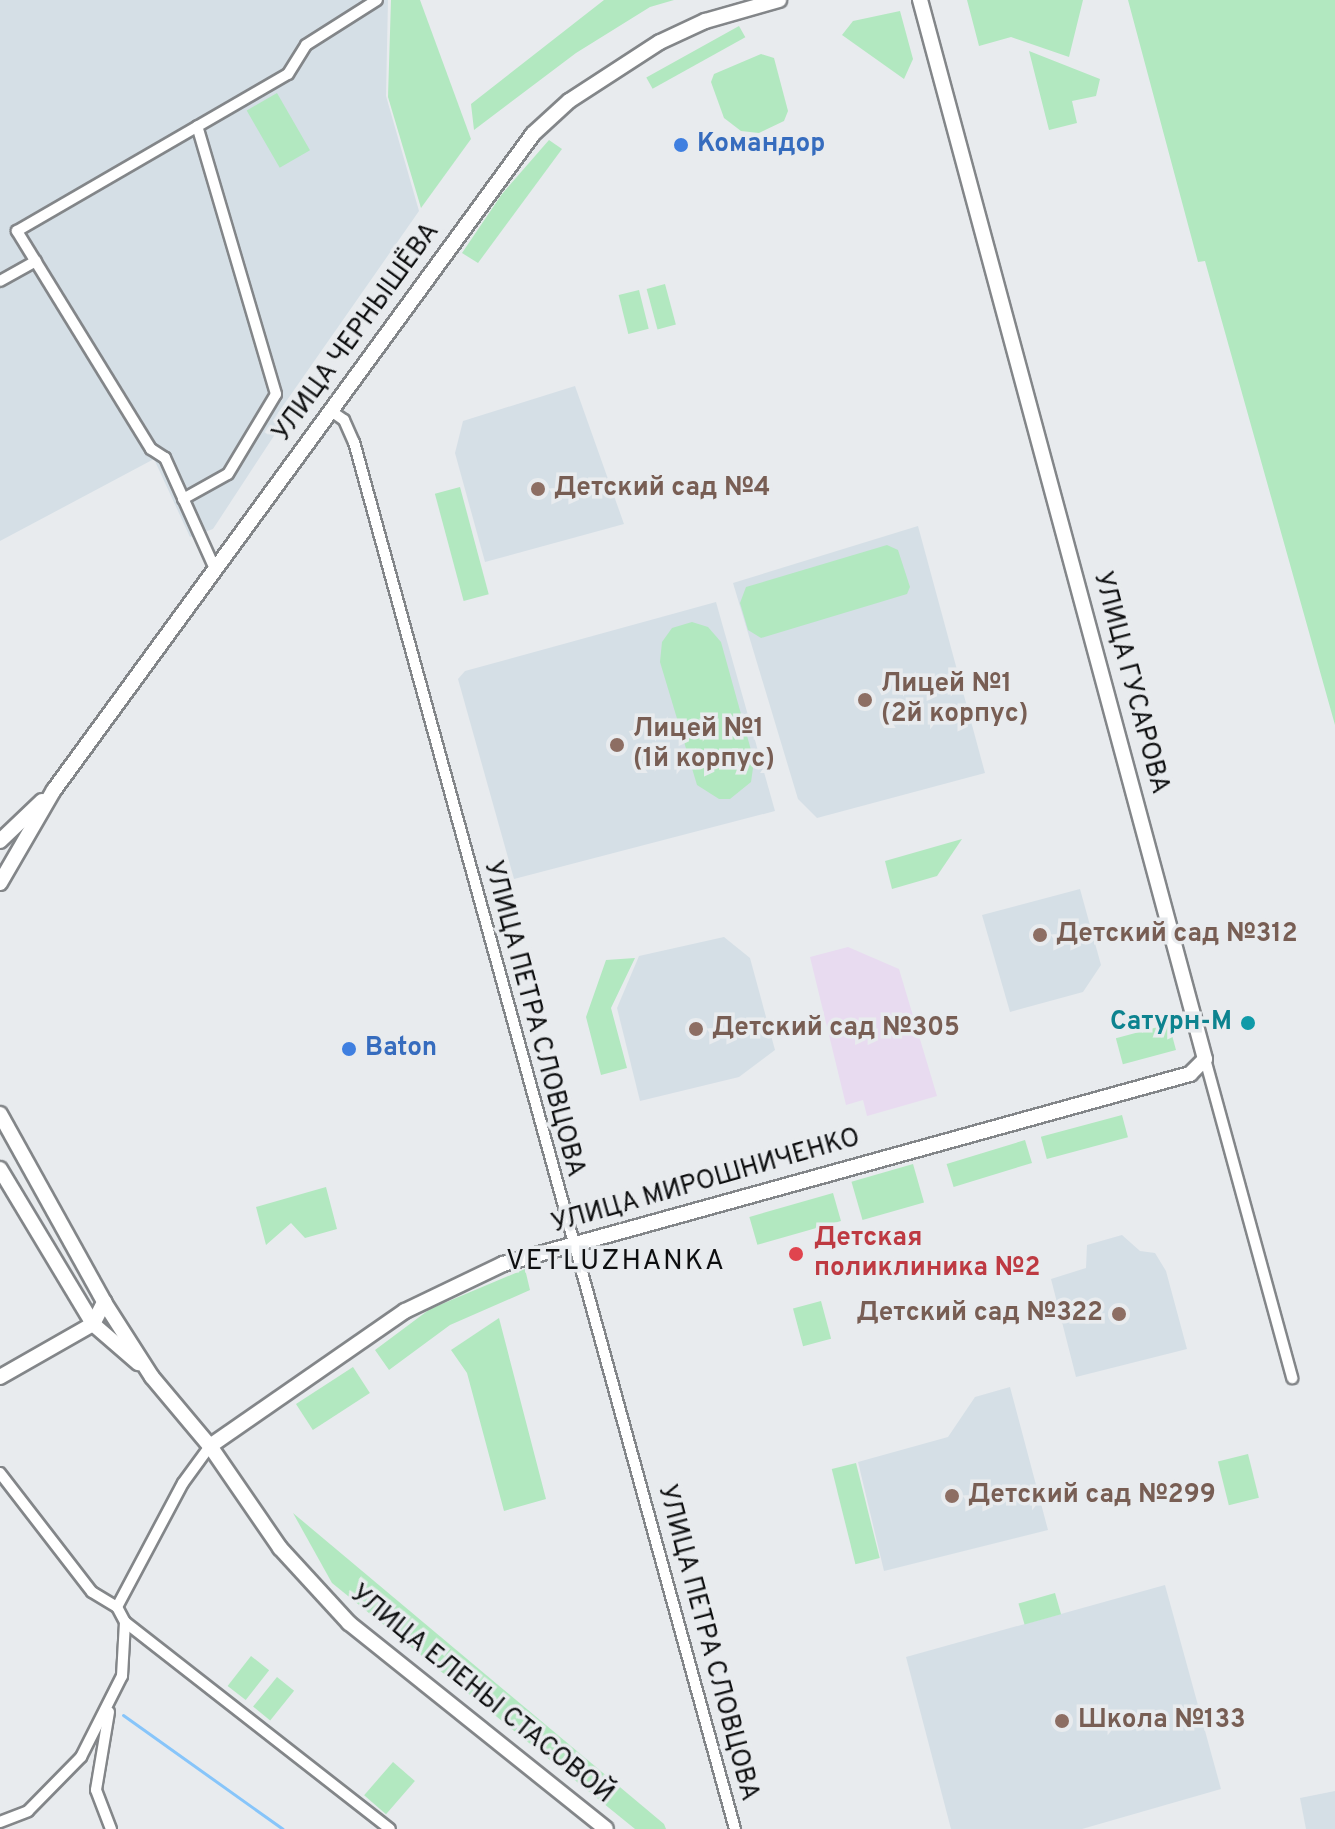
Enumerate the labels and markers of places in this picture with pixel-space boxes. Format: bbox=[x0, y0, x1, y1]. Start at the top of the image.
place label: Командор bbox=[697, 129, 825, 161]
marker: Командор bbox=[672, 136, 690, 154]
place label: Детский сад №4 bbox=[554, 473, 770, 505]
marker: Детский сад №4 bbox=[529, 480, 547, 498]
place label: Лицей №1 (2й корпус) bbox=[881, 669, 1028, 730]
marker: Лицей №1 (2й корпус) bbox=[856, 691, 874, 709]
place label: Лицей №1 (1й корпус) bbox=[633, 714, 775, 776]
marker: Лицей №1 (1й корпус) bbox=[608, 736, 626, 754]
place label: Детский сад №312 bbox=[1056, 919, 1298, 951]
marker: Детский сад №312 bbox=[1031, 926, 1049, 944]
place label: Сатурн-М bbox=[1110, 1007, 1232, 1039]
place label: Детский сад №305 bbox=[712, 1013, 960, 1045]
marker: Сатурн-М bbox=[1239, 1014, 1257, 1032]
marker: Детский сад №305 bbox=[687, 1020, 705, 1038]
place label: Baton bbox=[365, 1033, 437, 1065]
marker: Baton bbox=[340, 1040, 358, 1058]
place label: Детская поликлиника №2 bbox=[814, 1223, 1040, 1284]
marker: Детская поликлиника №2 bbox=[785, 1243, 807, 1265]
place label: Детский сад №322 bbox=[856, 1298, 1103, 1330]
marker: Детский сад №322 bbox=[1110, 1305, 1128, 1323]
place label: Детский сад №299 bbox=[968, 1480, 1216, 1512]
marker: Детский сад №299 bbox=[943, 1487, 961, 1505]
place label: Школа №133 bbox=[1078, 1705, 1246, 1737]
marker: Школа №133 bbox=[1053, 1712, 1071, 1730]

